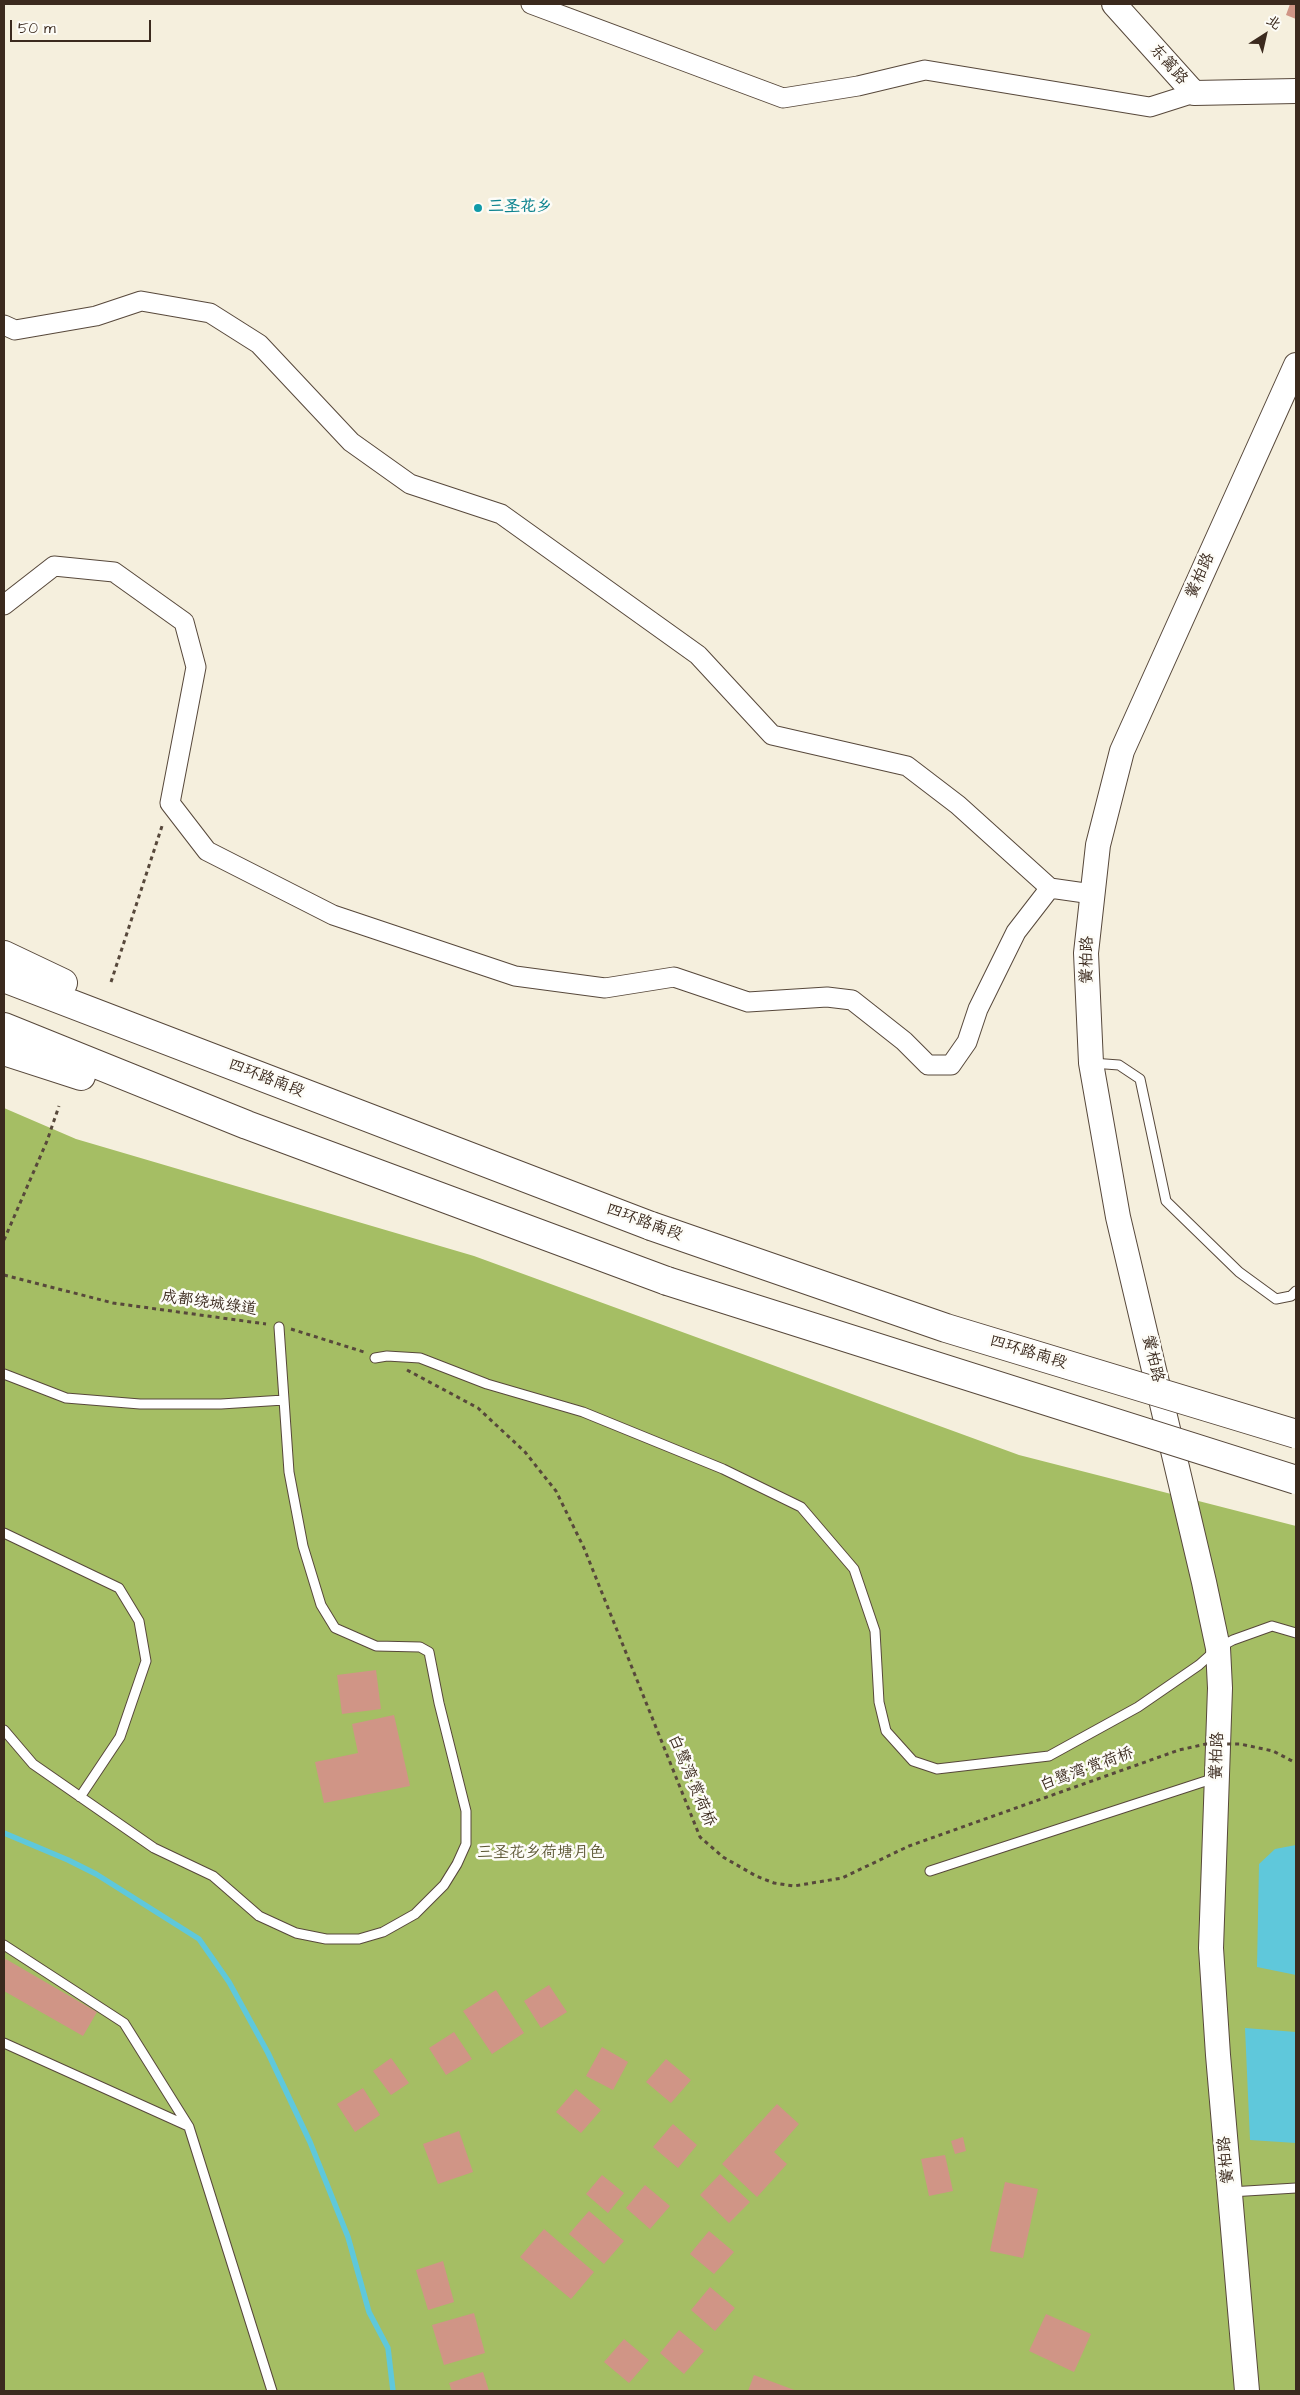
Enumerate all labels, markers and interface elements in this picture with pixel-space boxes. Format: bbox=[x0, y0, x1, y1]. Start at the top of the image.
scale bar bbox=[12, 10, 154, 42]
north arrow bbox=[1240, 10, 1290, 60]
text: 北 bbox=[1262, 11, 1285, 35]
text: 50 m bbox=[18, 18, 56, 39]
street label: 东篱路 bbox=[1145, 41, 1191, 89]
place label: 三圣花乡 bbox=[488, 198, 552, 218]
marker: 三圣花乡 bbox=[472, 202, 484, 214]
street label: 黉柏路 bbox=[1182, 550, 1220, 602]
street label: 黉柏路 bbox=[1078, 936, 1098, 984]
street label: 四环路南段 bbox=[225, 1056, 307, 1102]
street label: 四环路南段 bbox=[603, 1200, 685, 1246]
street label: 成都绕城绿道 bbox=[160, 1288, 258, 1320]
street label: 四环路南段 bbox=[987, 1332, 1069, 1374]
street label: 黉柏路 bbox=[1137, 1333, 1167, 1385]
street label: 白鹭湾·赏荷桥 bbox=[663, 1732, 719, 1830]
street label: 黉柏路 bbox=[1208, 1732, 1228, 1780]
street label: 白鹭湾·赏荷桥 bbox=[1038, 1744, 1136, 1796]
park label: 三圣花乡荷塘月色 bbox=[477, 1844, 605, 1864]
street label: 黉柏路 bbox=[1215, 2135, 1239, 2185]

